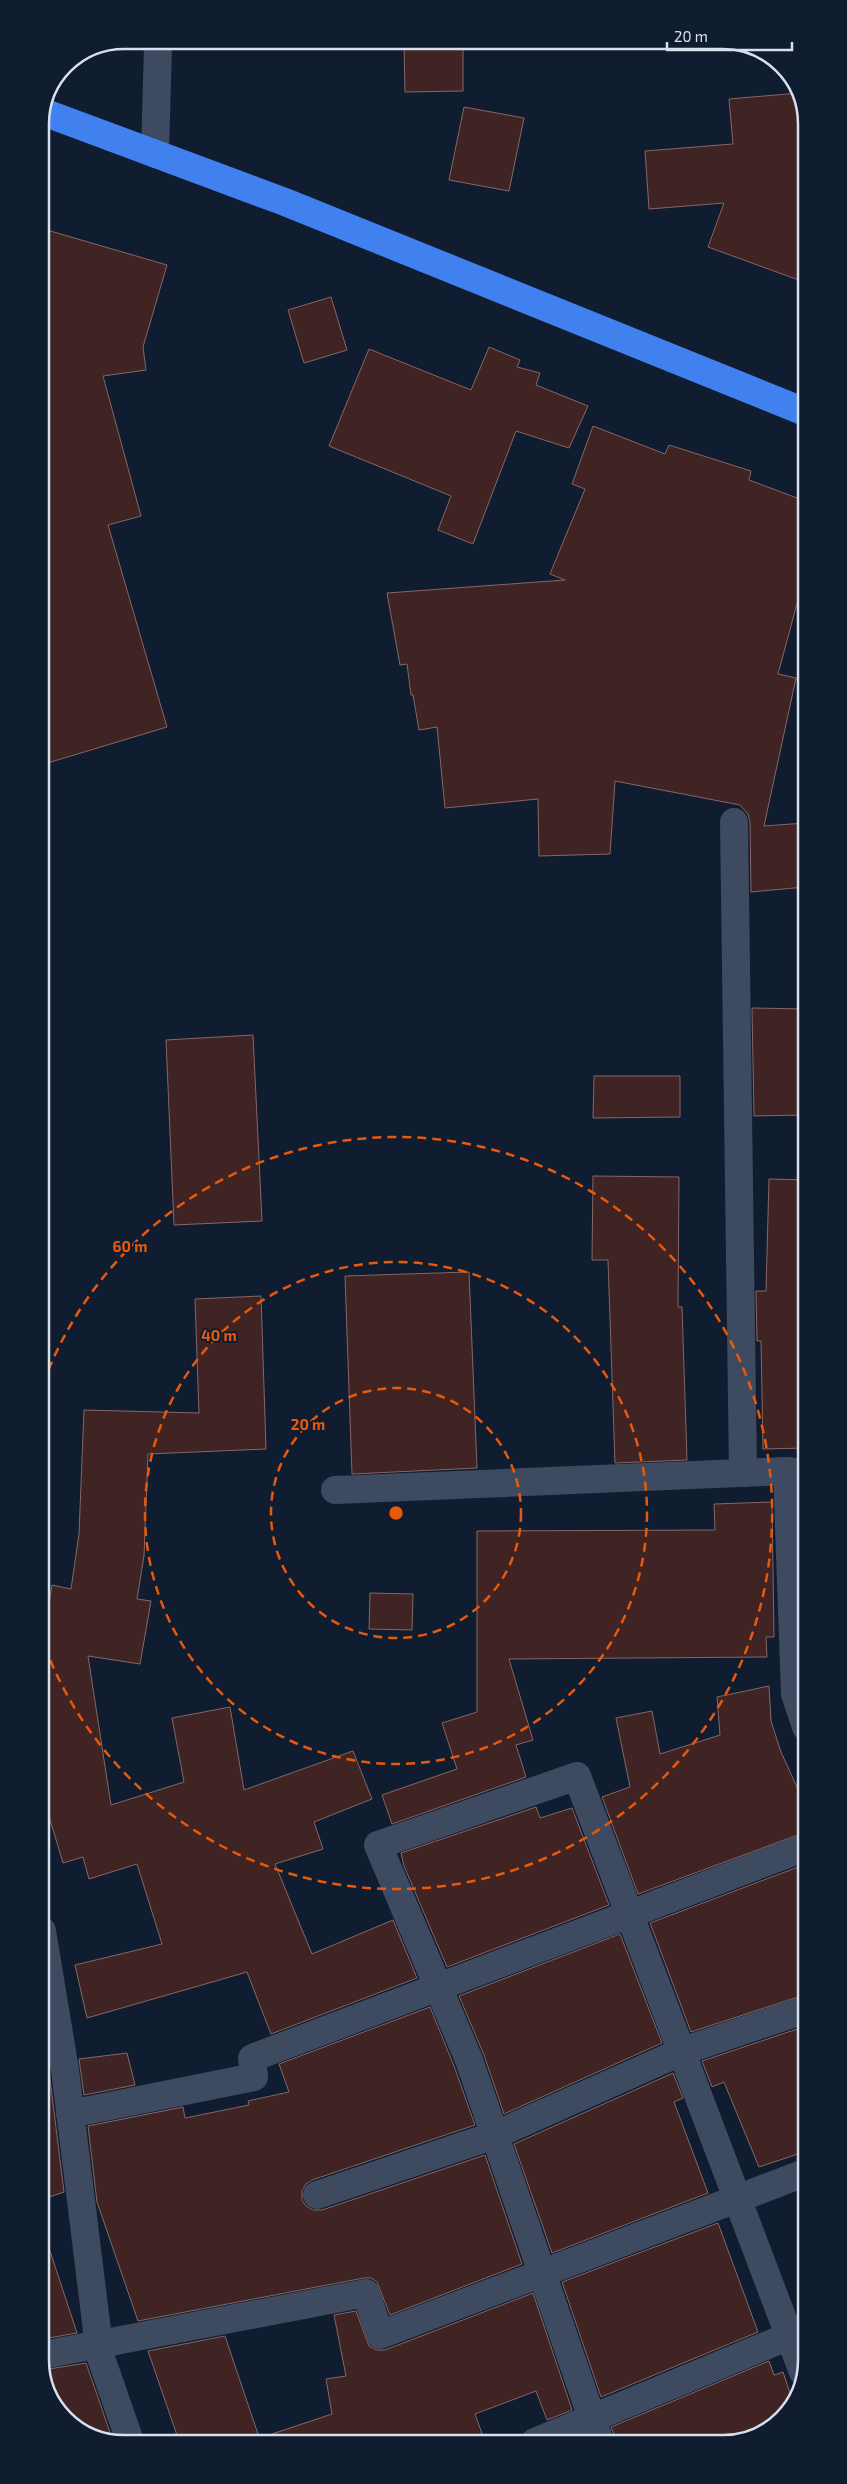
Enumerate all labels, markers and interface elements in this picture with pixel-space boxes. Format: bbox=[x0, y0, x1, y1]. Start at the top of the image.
scale bar bbox=[667, 20, 792, 52]
text: 20 m bbox=[674, 27, 708, 45]
text: 60 m bbox=[113, 1237, 147, 1255]
text: 40 m bbox=[201, 1326, 237, 1344]
text: 20 m bbox=[291, 1415, 325, 1433]
centre of rings bbox=[387, 1504, 405, 1522]

